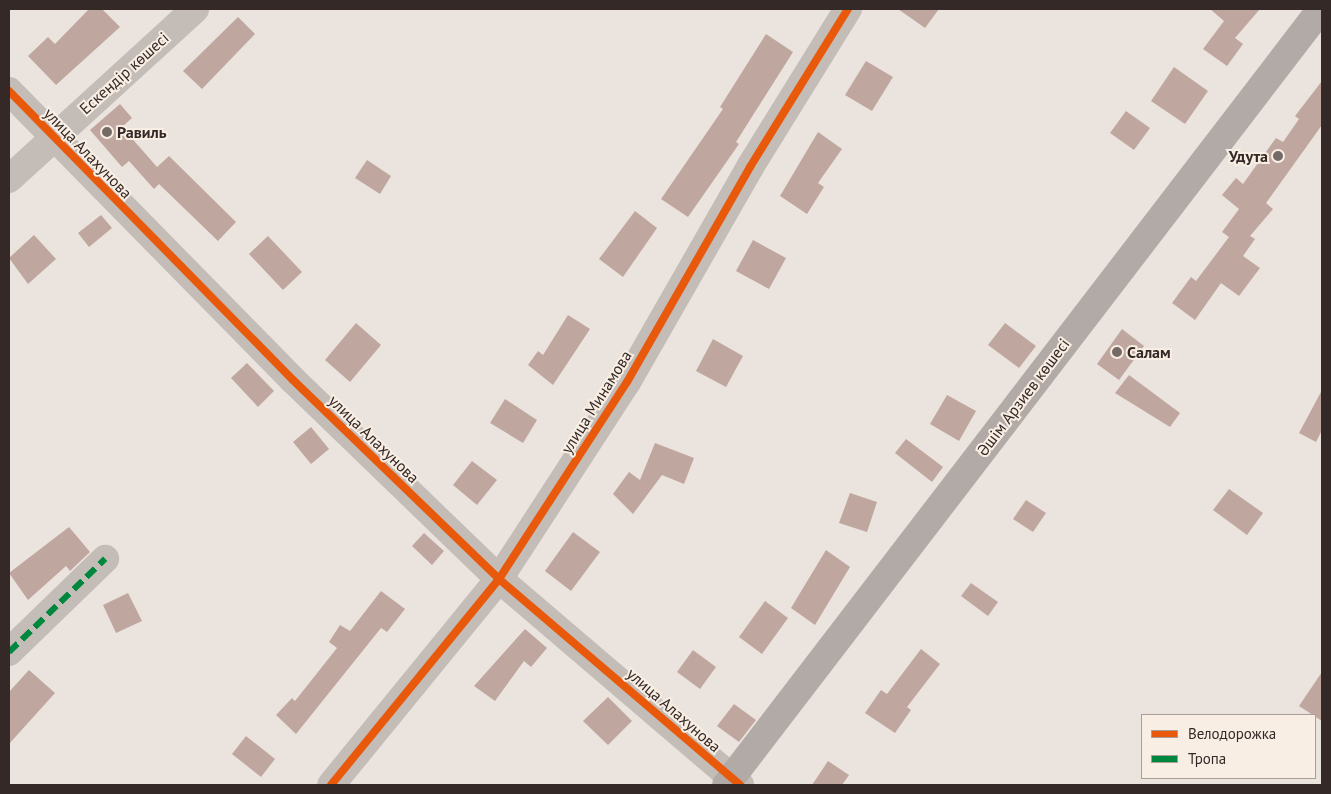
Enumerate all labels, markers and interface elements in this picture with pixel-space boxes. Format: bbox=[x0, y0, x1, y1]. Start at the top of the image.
street label: Ескендір көшесі bbox=[76, 28, 172, 118]
street label: улица Алахунова bbox=[40, 104, 136, 202]
place label: Равиль bbox=[117, 122, 167, 142]
marker: Равиль bbox=[101, 126, 113, 138]
place label: Удута bbox=[1229, 146, 1268, 166]
marker: Удута bbox=[1272, 150, 1284, 162]
street label: Әшім Арзиев көшесі bbox=[972, 334, 1074, 460]
place label: Салам bbox=[1127, 342, 1171, 362]
marker: Салам bbox=[1111, 346, 1123, 358]
street label: улица Минамова bbox=[557, 347, 635, 457]
street label: улица Алахунова bbox=[325, 391, 423, 487]
street label: улица Алахунова bbox=[623, 664, 725, 756]
legend bbox=[1141, 714, 1316, 779]
text: Велодорожка bbox=[1188, 724, 1276, 743]
text: Тропа bbox=[1188, 749, 1226, 768]

